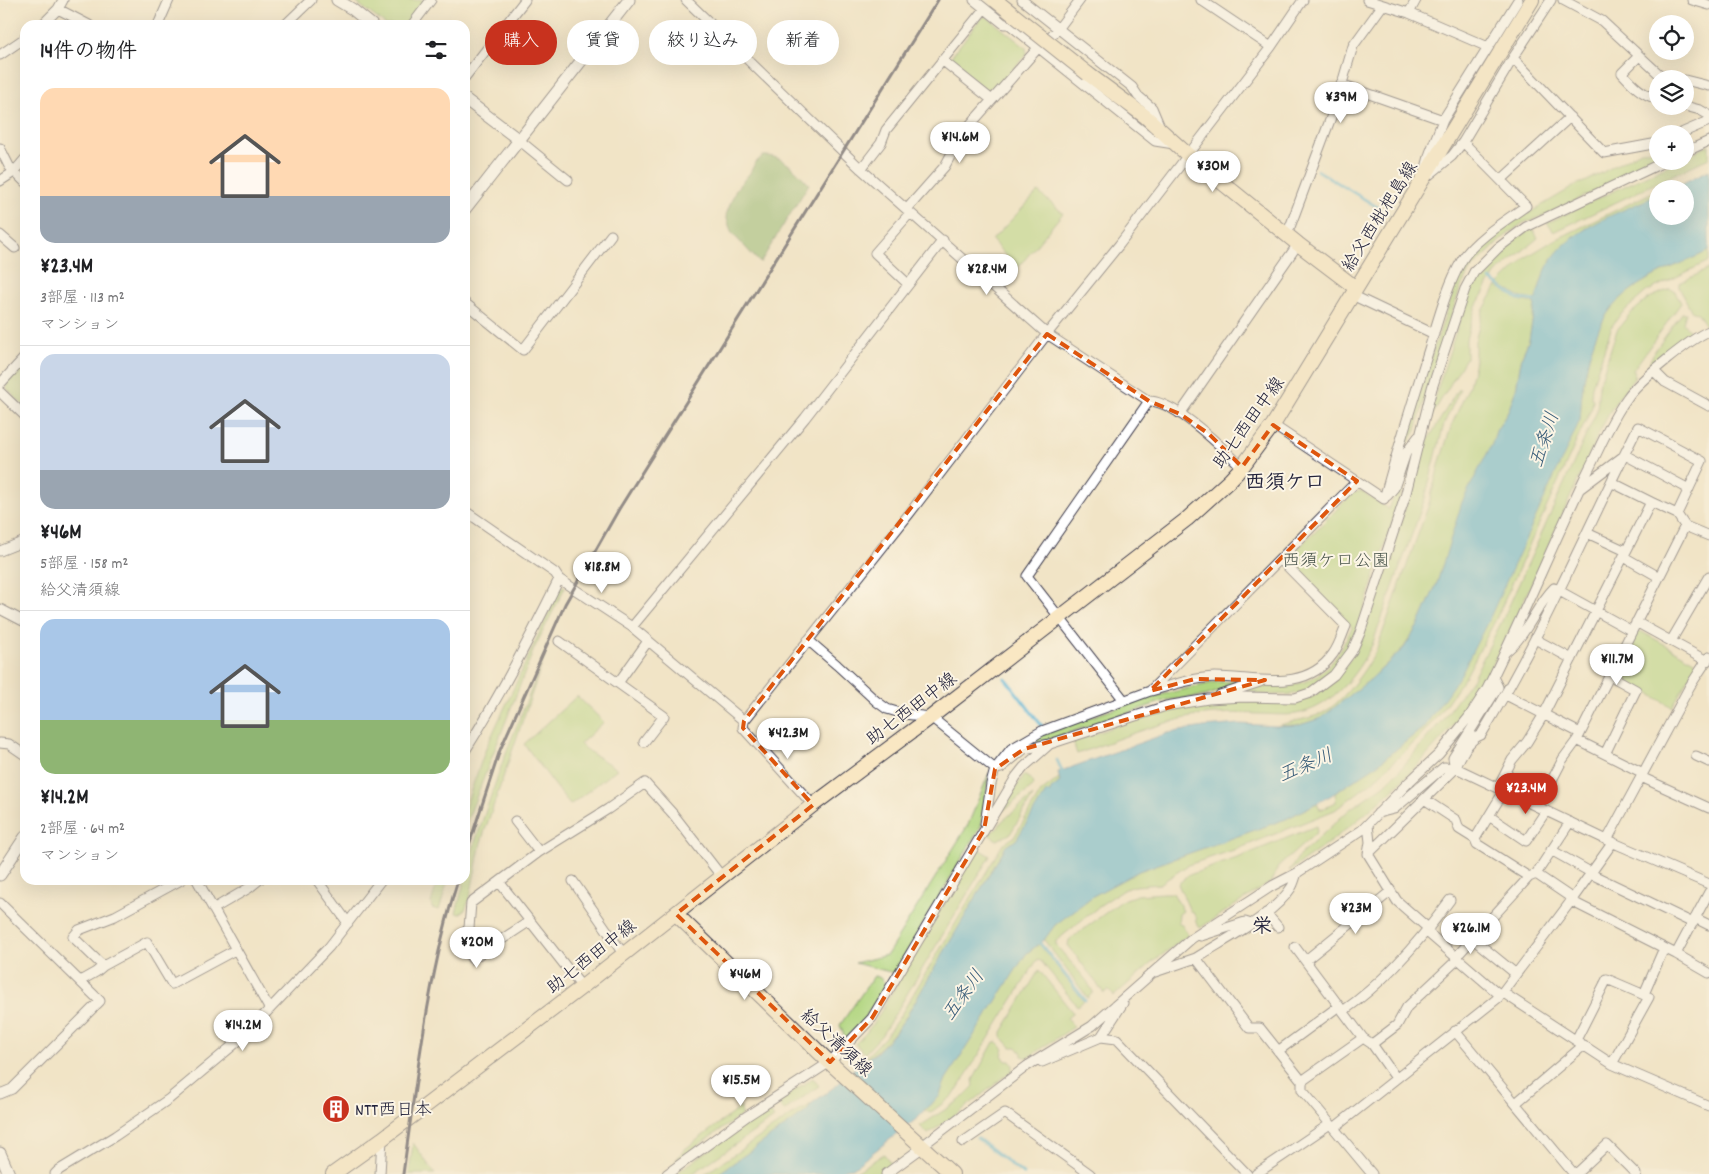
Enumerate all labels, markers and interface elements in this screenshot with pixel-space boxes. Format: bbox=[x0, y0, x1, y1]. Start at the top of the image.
map controls bbox=[1649, 15, 1694, 225]
button: locate bbox=[1649, 15, 1694, 60]
chip: 購入 bbox=[485, 20, 557, 65]
chip: 賃貸 bbox=[567, 20, 639, 65]
chip: 絞り込み bbox=[649, 20, 757, 65]
chip: 新着 bbox=[767, 20, 839, 65]
icon: filters bbox=[422, 36, 450, 64]
text: 14件の物件 bbox=[40, 38, 137, 68]
button: layers bbox=[1649, 70, 1694, 115]
pin: ¥39M bbox=[1311, 82, 1371, 124]
text: ¥39M bbox=[1325, 86, 1357, 109]
icon: home bbox=[200, 121, 290, 211]
pin: ¥14.6M bbox=[919, 121, 1001, 164]
button: + bbox=[1649, 125, 1694, 170]
text: ¥14.6M bbox=[941, 126, 979, 149]
pin: ¥30M bbox=[1183, 150, 1243, 193]
text: ¥30M bbox=[1197, 155, 1229, 178]
street label: 給父西枇杷島線 bbox=[1337, 157, 1425, 277]
button: − bbox=[1649, 180, 1694, 225]
text: ¥23.4M bbox=[40, 253, 93, 283]
pin: ¥28.4M bbox=[946, 254, 1028, 296]
text: ¥28.4M bbox=[967, 258, 1007, 281]
text: 3部屋 · 113 m² bbox=[40, 287, 125, 310]
text: マンション bbox=[40, 314, 119, 337]
street label: 助七西田中線 bbox=[1208, 372, 1292, 475]
icon: home bbox=[200, 386, 290, 476]
water label: 五条川 bbox=[1525, 409, 1568, 471]
district label: 西須ケ口 bbox=[1245, 470, 1325, 498]
text: ¥46M bbox=[40, 519, 81, 549]
park label: 西須ケ口公園 bbox=[1282, 550, 1390, 575]
pin: ¥18.8M bbox=[561, 552, 643, 594]
text: 5部屋 · 158 m² bbox=[40, 553, 128, 576]
text: ¥18.8M bbox=[584, 556, 620, 579]
text: 給父清須線 bbox=[40, 580, 120, 603]
pin: ¥11.7M bbox=[1576, 644, 1658, 686]
text: ¥11.7M bbox=[1601, 648, 1633, 671]
icon: home bbox=[200, 651, 290, 741]
street label: 助七西田中線 bbox=[862, 668, 963, 752]
pin: ¥42.3M bbox=[747, 718, 829, 760]
text: ¥42.3M bbox=[768, 722, 808, 745]
water label: 五条川 bbox=[1275, 744, 1338, 791]
pin: ¥23.4M bbox=[1485, 772, 1567, 815]
text: ¥23.4M bbox=[1506, 777, 1546, 800]
text: ¥14.2M bbox=[40, 784, 88, 814]
text: 2部屋 · 64 m² bbox=[40, 818, 125, 841]
text: マンション bbox=[40, 845, 119, 868]
pin: ¥23M bbox=[1326, 892, 1386, 935]
text: ¥23M bbox=[1340, 897, 1372, 920]
pin: ¥26.1M bbox=[1430, 912, 1512, 955]
district label: 栄 bbox=[1252, 914, 1272, 942]
street label: 助七西田中線 bbox=[542, 915, 643, 1001]
text: ¥26.1M bbox=[1452, 917, 1490, 940]
pin: ¥20M bbox=[447, 926, 507, 969]
text: ¥20M bbox=[461, 931, 493, 954]
pin: ¥46M bbox=[715, 958, 775, 1001]
text: ¥46M bbox=[729, 963, 761, 986]
water label: 五条川 bbox=[937, 965, 993, 1027]
street label: 給父清須線 bbox=[794, 1004, 877, 1084]
pin: ¥14.2M bbox=[202, 1010, 284, 1052]
text: ¥14.2M bbox=[225, 1014, 261, 1037]
pin: ¥15.5M bbox=[700, 1064, 782, 1107]
text: ¥15.5M bbox=[722, 1069, 760, 1092]
building icon: NTT西日本 bbox=[321, 1094, 351, 1124]
place label: NTT西日本 bbox=[355, 1099, 432, 1124]

